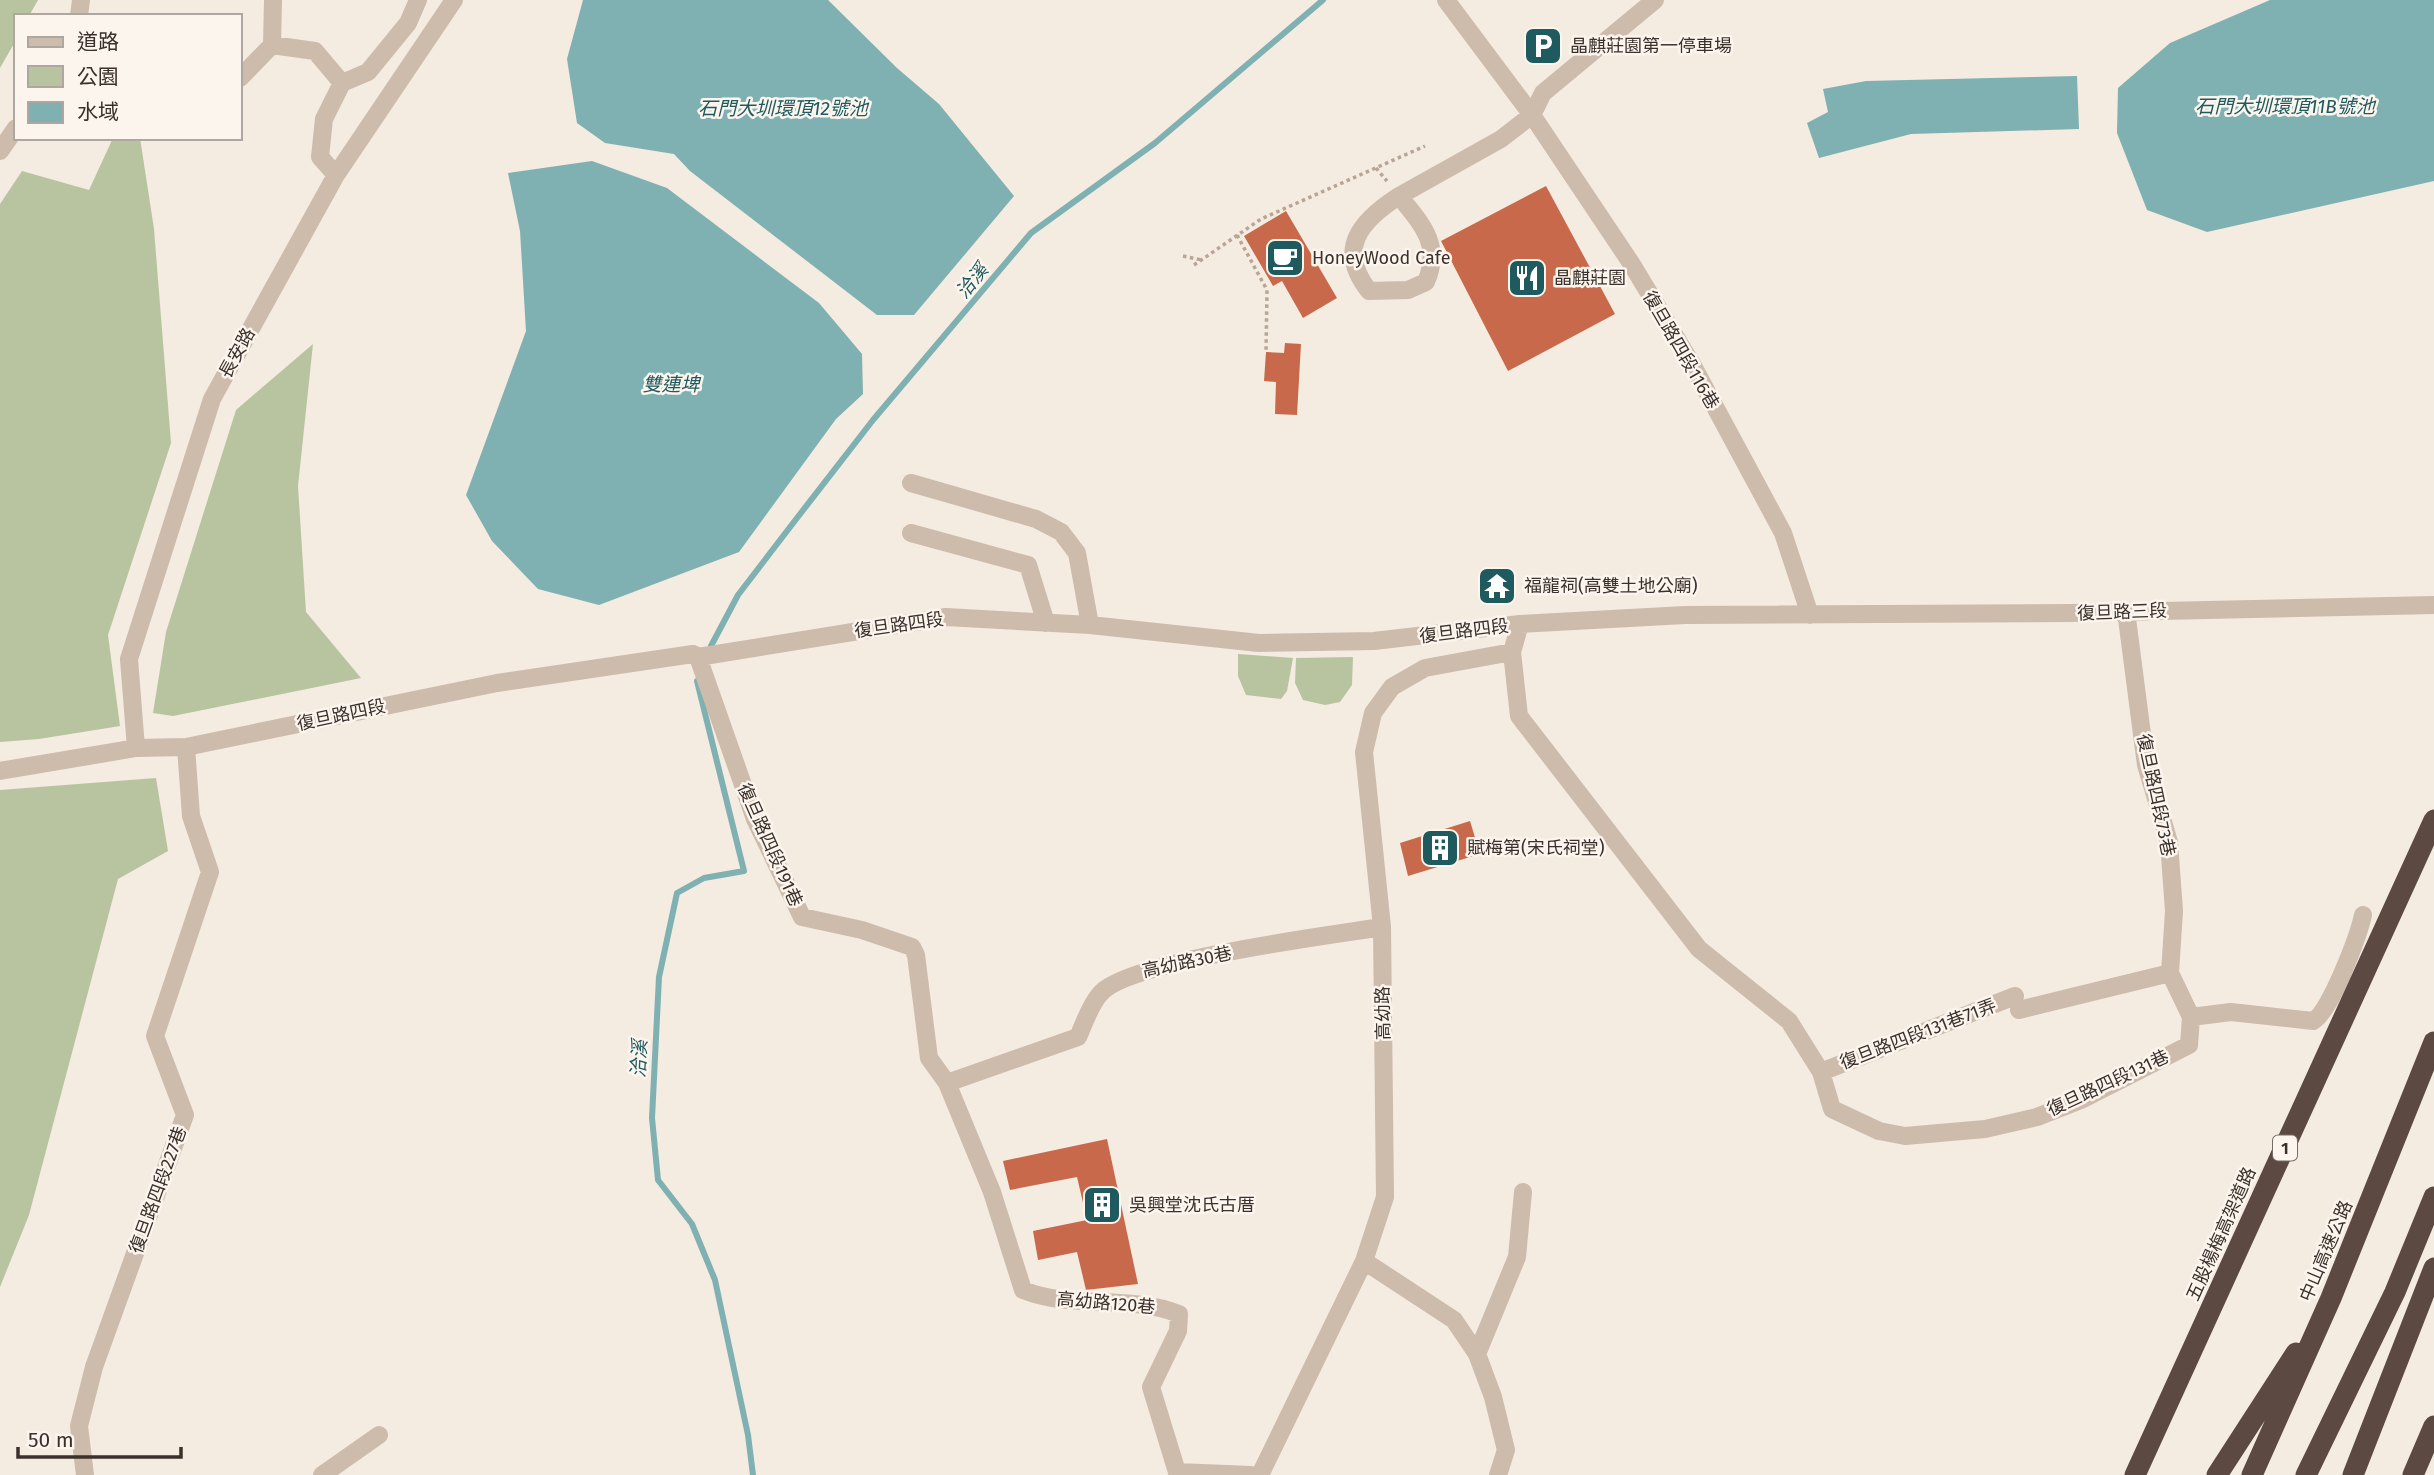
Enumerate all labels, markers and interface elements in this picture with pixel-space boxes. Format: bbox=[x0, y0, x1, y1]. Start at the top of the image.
legend bbox=[14, 14, 242, 140]
parking icon: 晶麒莊園第一停車場 bbox=[1522, 25, 1564, 67]
text: 道路 bbox=[77, 29, 119, 55]
place label: 晶麒莊園第一停車場 bbox=[1570, 35, 1732, 57]
text: 公園 bbox=[77, 64, 119, 90]
water label: 石門大圳環頂11B號池 bbox=[2195, 95, 2377, 118]
water label: 石門大圳環頂12號池 bbox=[698, 97, 870, 120]
text: 水域 bbox=[77, 99, 119, 125]
cafe icon: HoneyWood Cafe bbox=[1264, 237, 1306, 279]
place label: HoneyWood Cafe bbox=[1312, 247, 1451, 269]
water label: 洽溪 bbox=[951, 257, 995, 303]
restaurant icon: 晶麒莊園 bbox=[1506, 257, 1548, 299]
place label: 晶麒莊園 bbox=[1554, 267, 1626, 289]
street label: 復旦路四段116巷 bbox=[1638, 287, 1724, 413]
street label: 長安路 bbox=[214, 324, 260, 382]
water label: 雙連埤 bbox=[642, 373, 701, 396]
temple icon: 福龍祠(高雙土地公廟) bbox=[1476, 565, 1518, 607]
place label: 福龍祠(高雙土地公廟) bbox=[1524, 575, 1698, 597]
street label: 復旦路三段 bbox=[2077, 599, 2167, 625]
street label: 復旦路四段 bbox=[853, 608, 945, 642]
street label: 復旦路四段 bbox=[1418, 615, 1510, 647]
street label: 復旦路四段 bbox=[295, 695, 387, 735]
street label: 復旦路四段73巷 bbox=[2132, 732, 2180, 858]
street label: 復旦路四段191巷 bbox=[733, 780, 807, 910]
building icon: 賦梅第(宋氏祠堂) bbox=[1419, 827, 1461, 869]
place label: 賦梅第(宋氏祠堂) bbox=[1467, 837, 1605, 859]
street label: 高幼路30巷 bbox=[1140, 942, 1234, 982]
street label: 高幼路 bbox=[1372, 986, 1394, 1040]
street label: 復旦路四段131巷71弄 bbox=[1837, 994, 1999, 1074]
water label: 洽溪 bbox=[627, 1036, 652, 1079]
street label: 復旦路四段131巷 bbox=[2043, 1045, 2173, 1121]
street label: 復旦路四段227巷 bbox=[125, 1123, 191, 1257]
road number: 1 bbox=[2273, 1136, 2297, 1160]
street label: 五股楊梅高架道路 bbox=[2182, 1164, 2260, 1304]
building icon: 吳興堂沈氏古厝 bbox=[1081, 1184, 1123, 1226]
place label: 吳興堂沈氏古厝 bbox=[1129, 1194, 1255, 1216]
street label: 中山高速公路 bbox=[2295, 1197, 2357, 1305]
street label: 高幼路120巷 bbox=[1056, 1288, 1156, 1318]
scale bar bbox=[18, 1416, 180, 1460]
text: 50 m bbox=[28, 1427, 74, 1453]

